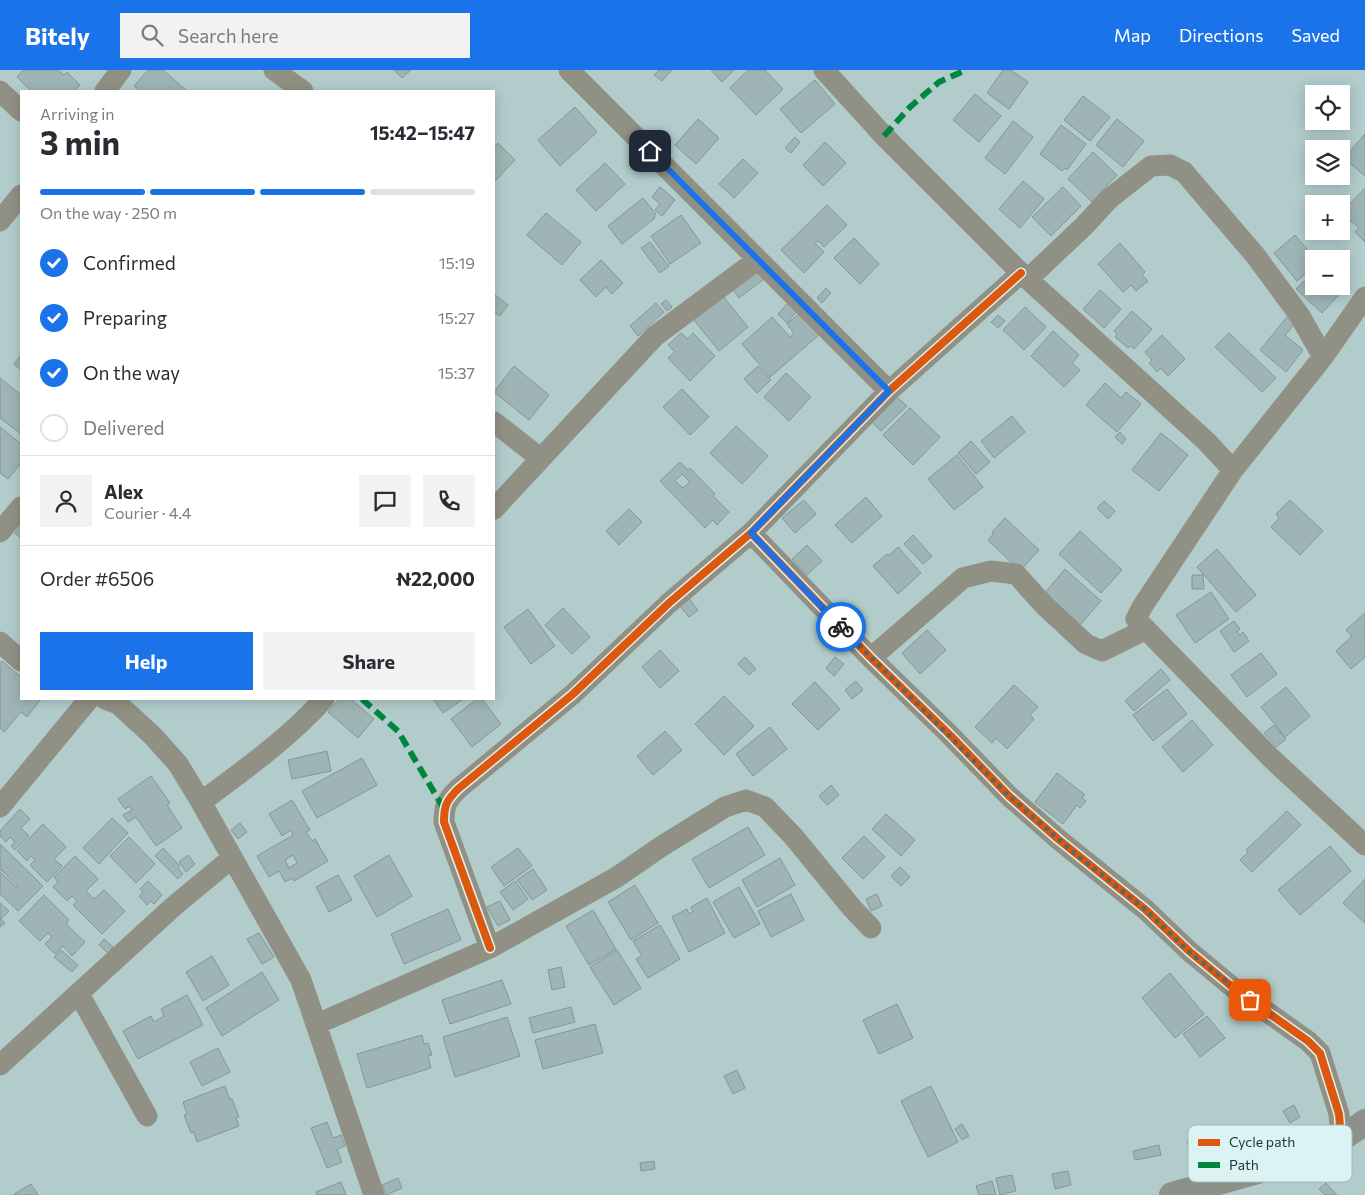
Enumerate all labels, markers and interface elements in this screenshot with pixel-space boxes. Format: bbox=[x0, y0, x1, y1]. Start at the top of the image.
search box bbox=[120, 13, 470, 58]
text: Bitely bbox=[25, 21, 90, 50]
icon: search bbox=[138, 21, 166, 49]
text: Search here bbox=[178, 24, 278, 47]
text: Map bbox=[1114, 24, 1151, 46]
text: Directions bbox=[1179, 24, 1263, 46]
text: Saved bbox=[1291, 24, 1340, 46]
map controls bbox=[1305, 85, 1350, 295]
button: locate bbox=[1305, 85, 1350, 130]
text: Arriving in bbox=[40, 104, 114, 123]
text: 15:42–15:47 bbox=[370, 121, 475, 144]
text: 3 min bbox=[40, 122, 120, 162]
pin bbox=[629, 130, 671, 172]
icon: home bbox=[636, 137, 664, 165]
button: layers bbox=[1305, 140, 1350, 185]
button: + bbox=[1305, 195, 1350, 240]
text: On the way · 250 m bbox=[40, 203, 177, 222]
icon: check bbox=[40, 249, 68, 277]
button: − bbox=[1305, 250, 1350, 295]
text: Confirmed bbox=[83, 251, 176, 274]
text: 15:19 bbox=[439, 253, 475, 272]
icon: check bbox=[40, 304, 68, 332]
text: Preparing bbox=[83, 306, 167, 329]
text: 15:27 bbox=[438, 308, 475, 327]
icon: check bbox=[40, 359, 68, 387]
text: On the way bbox=[83, 361, 180, 384]
text: 15:37 bbox=[438, 363, 475, 382]
text: Delivered bbox=[83, 416, 164, 439]
button: person bbox=[40, 475, 92, 527]
button: chat bbox=[359, 475, 411, 527]
button: phone bbox=[423, 475, 475, 527]
text: Alex bbox=[104, 480, 144, 503]
text: Courier · 4.4 bbox=[104, 503, 191, 522]
text: Order #6506 bbox=[40, 567, 154, 590]
text: ₦22,000 bbox=[396, 567, 475, 590]
courier bbox=[816, 602, 866, 652]
icon: bike bbox=[827, 613, 855, 641]
button: Help bbox=[40, 632, 253, 690]
button: Share bbox=[263, 632, 475, 690]
pin bbox=[1229, 979, 1271, 1021]
icon: bag bbox=[1236, 986, 1264, 1014]
legend bbox=[1188, 1125, 1352, 1182]
text: Cycle path bbox=[1229, 1133, 1295, 1150]
text: Path bbox=[1229, 1156, 1259, 1173]

